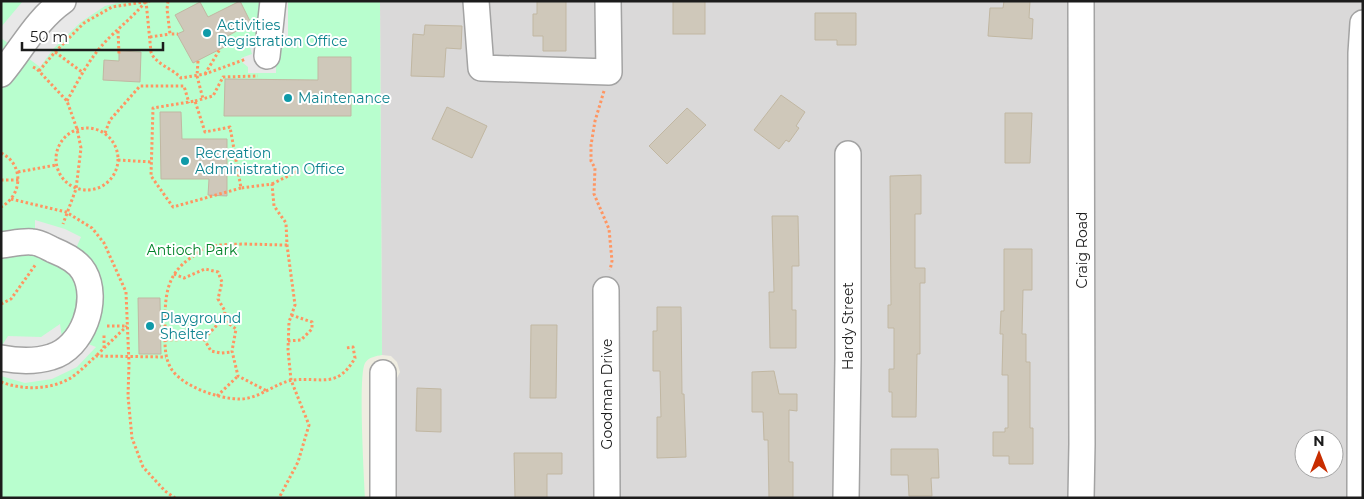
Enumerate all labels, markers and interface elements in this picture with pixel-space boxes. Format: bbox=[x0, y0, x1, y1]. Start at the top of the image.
place label: Activities Registration Office bbox=[217, 16, 347, 50]
scale bar bbox=[22, 20, 164, 52]
text: 50 m bbox=[30, 27, 68, 46]
marker: Activities Registration Office bbox=[201, 27, 213, 39]
place label: Maintenance bbox=[298, 89, 390, 107]
marker: Maintenance bbox=[282, 92, 294, 104]
place label: Recreation Administration Office bbox=[195, 144, 345, 178]
marker: Recreation Administration Office bbox=[179, 155, 191, 167]
street label: Craig Road bbox=[1073, 212, 1091, 288]
park label: Antioch Park bbox=[147, 241, 238, 259]
street label: Hardy Street bbox=[839, 282, 857, 370]
place label: Playground Shelter bbox=[160, 309, 241, 343]
marker: Playground Shelter bbox=[144, 320, 156, 332]
street label: Goodman Drive bbox=[598, 339, 616, 449]
north arrow bbox=[1294, 429, 1344, 479]
text: N bbox=[1313, 432, 1325, 450]

